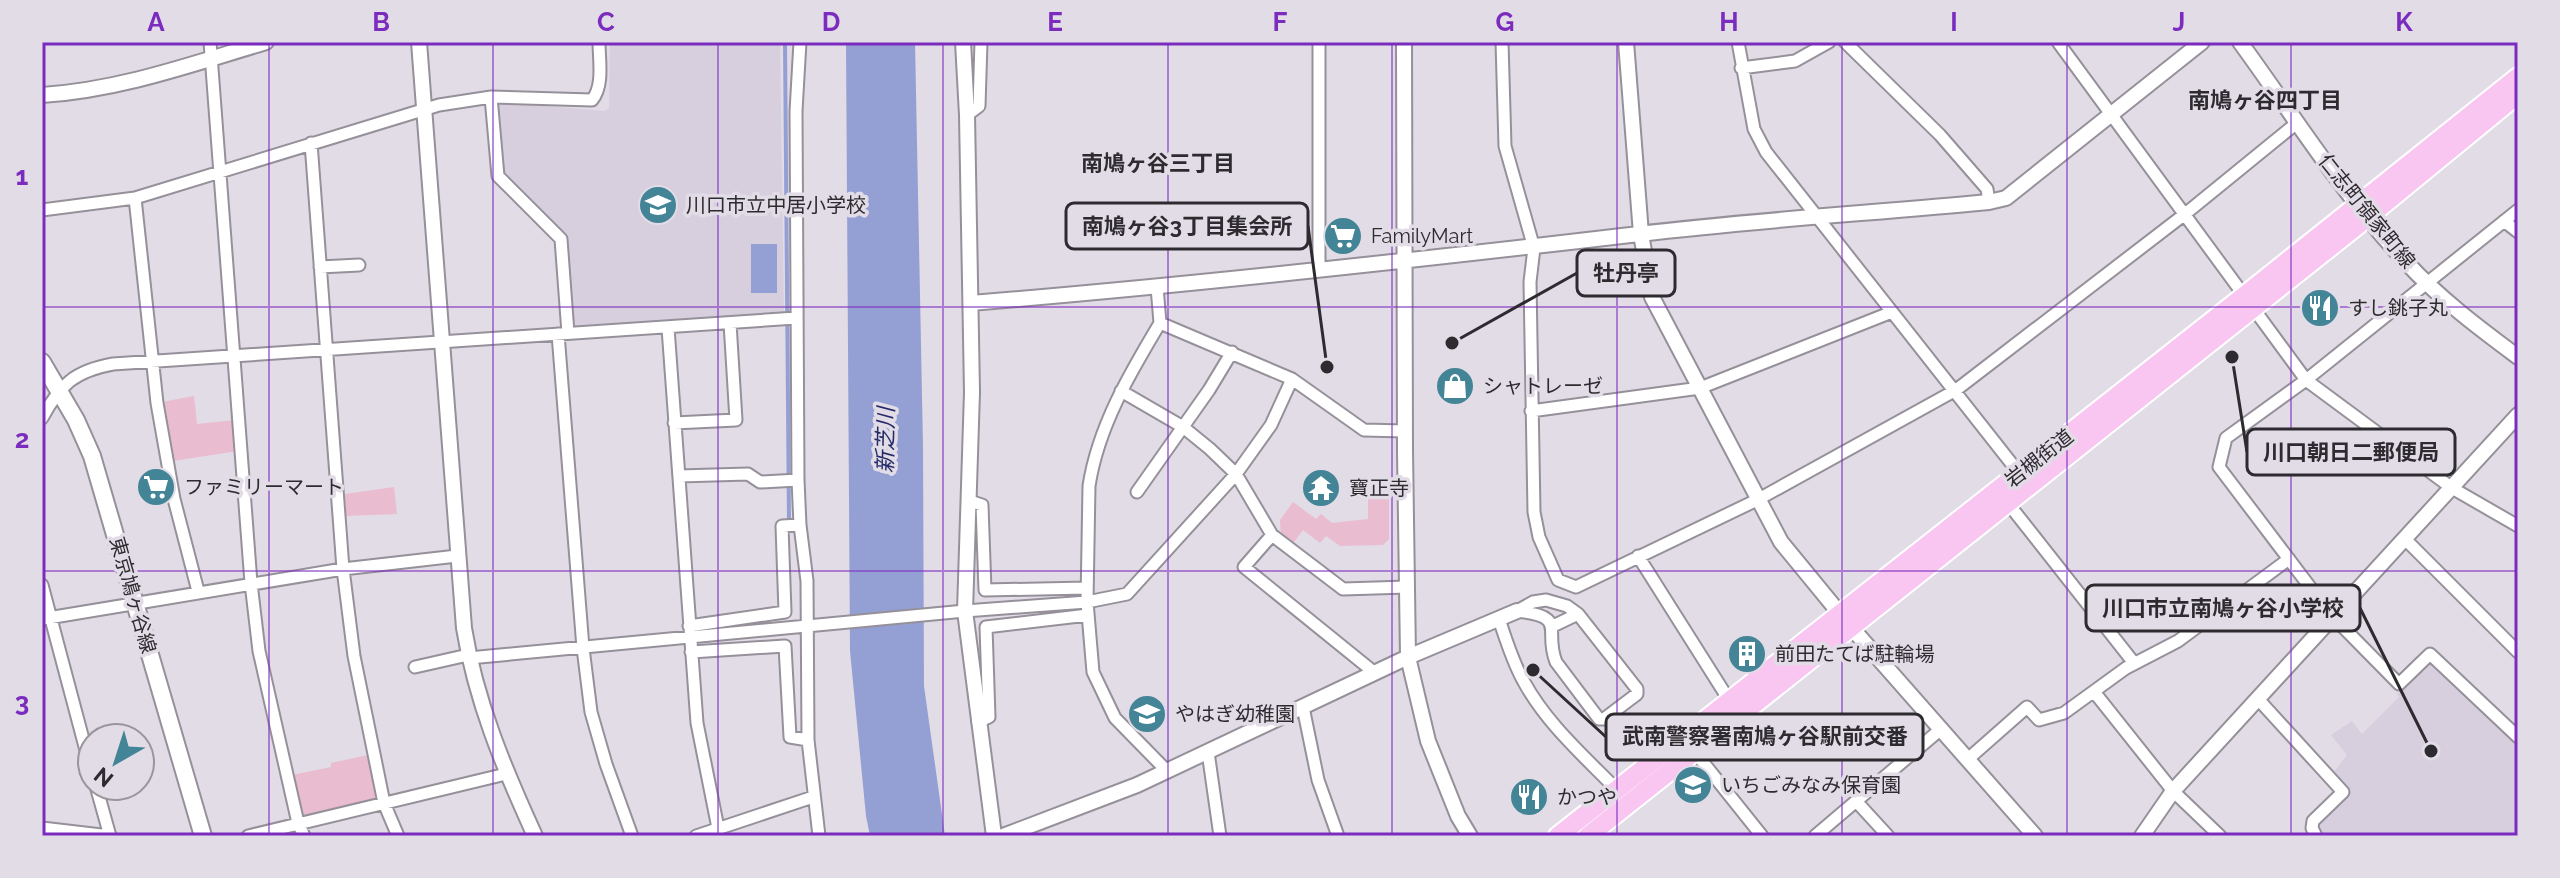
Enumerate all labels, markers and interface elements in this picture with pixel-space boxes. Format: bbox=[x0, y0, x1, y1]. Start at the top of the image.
text: A bbox=[147, 7, 165, 37]
text: B bbox=[372, 7, 390, 37]
text: C bbox=[597, 7, 615, 37]
text: D bbox=[822, 7, 840, 37]
text: E bbox=[1047, 7, 1063, 37]
text: F bbox=[1273, 7, 1288, 37]
text: G bbox=[1496, 7, 1514, 37]
text: H bbox=[1719, 7, 1739, 37]
text: I bbox=[1950, 7, 1958, 37]
text: J bbox=[2173, 7, 2185, 37]
text: K bbox=[2395, 7, 2413, 37]
district label: 南鳩ヶ谷四丁目 bbox=[2188, 87, 2342, 113]
street label: 仁志町領家町線 bbox=[2314, 149, 2420, 273]
district label: 南鳩ヶ谷三丁目 bbox=[1081, 150, 1235, 176]
text: 1 bbox=[16, 161, 29, 191]
school or university icon: 川口市立中居小学校 bbox=[637, 184, 679, 226]
place label: 川口市立中居小学校 bbox=[686, 193, 866, 217]
callout: 南鳩ヶ谷3丁目集会所 bbox=[1066, 203, 1308, 249]
text: 南鳩ヶ谷3丁目集会所 bbox=[1082, 213, 1292, 239]
supermarket icon: FamilyMart bbox=[1322, 215, 1364, 257]
place label: FamilyMart bbox=[1371, 224, 1473, 248]
callout: 牡丹亭 bbox=[1577, 250, 1675, 296]
text: 牡丹亭 bbox=[1593, 260, 1659, 286]
restaurant icon: すし銚子丸 bbox=[2299, 287, 2341, 329]
place label: すし銚子丸 bbox=[2348, 296, 2448, 320]
shop icon: シャトレーゼ bbox=[1434, 365, 1476, 407]
place label: シャトレーゼ bbox=[1483, 374, 1603, 398]
water label: 新芝川 bbox=[871, 405, 899, 473]
text: 2 bbox=[15, 424, 29, 454]
street label: 岩槻街道 bbox=[2000, 424, 2078, 492]
callout: 川口朝日二郵便局 bbox=[2247, 429, 2455, 475]
text: 川口朝日二郵便局 bbox=[2263, 439, 2439, 465]
supermarket icon: ファミリーマート bbox=[135, 466, 177, 508]
temple icon: 寶正寺 bbox=[1300, 467, 1342, 509]
place label: ファミリーマート bbox=[184, 475, 344, 499]
place label: 寶正寺 bbox=[1349, 476, 1409, 500]
street label: 東京鳩ヶ谷線 bbox=[105, 534, 161, 656]
callout: 川口市立南鳩ヶ谷小学校 bbox=[2086, 585, 2360, 631]
text: 川口市立南鳩ヶ谷小学校 bbox=[2102, 595, 2344, 621]
building icon: 前田たてば駐輪場 bbox=[1726, 633, 1768, 675]
place label: 前田たてば駐輪場 bbox=[1775, 642, 1935, 666]
text: 3 bbox=[15, 687, 29, 717]
school or university icon: やはぎ幼稚園 bbox=[1126, 693, 1168, 735]
place label: やはぎ幼稚園 bbox=[1175, 702, 1295, 726]
callout: 武南警察署南鳩ヶ谷駅前交番 bbox=[1606, 714, 1923, 760]
north arrow bbox=[76, 722, 156, 802]
text: 武南警察署南鳩ヶ谷駅前交番 bbox=[1622, 723, 1908, 749]
text: N bbox=[89, 762, 118, 793]
school or university icon: いちごみなみ保育園 bbox=[1672, 764, 1714, 806]
place label: いちごみなみ保育園 bbox=[1721, 773, 1901, 797]
restaurant icon: かつや bbox=[1508, 776, 1550, 818]
place label: かつや bbox=[1557, 785, 1617, 809]

